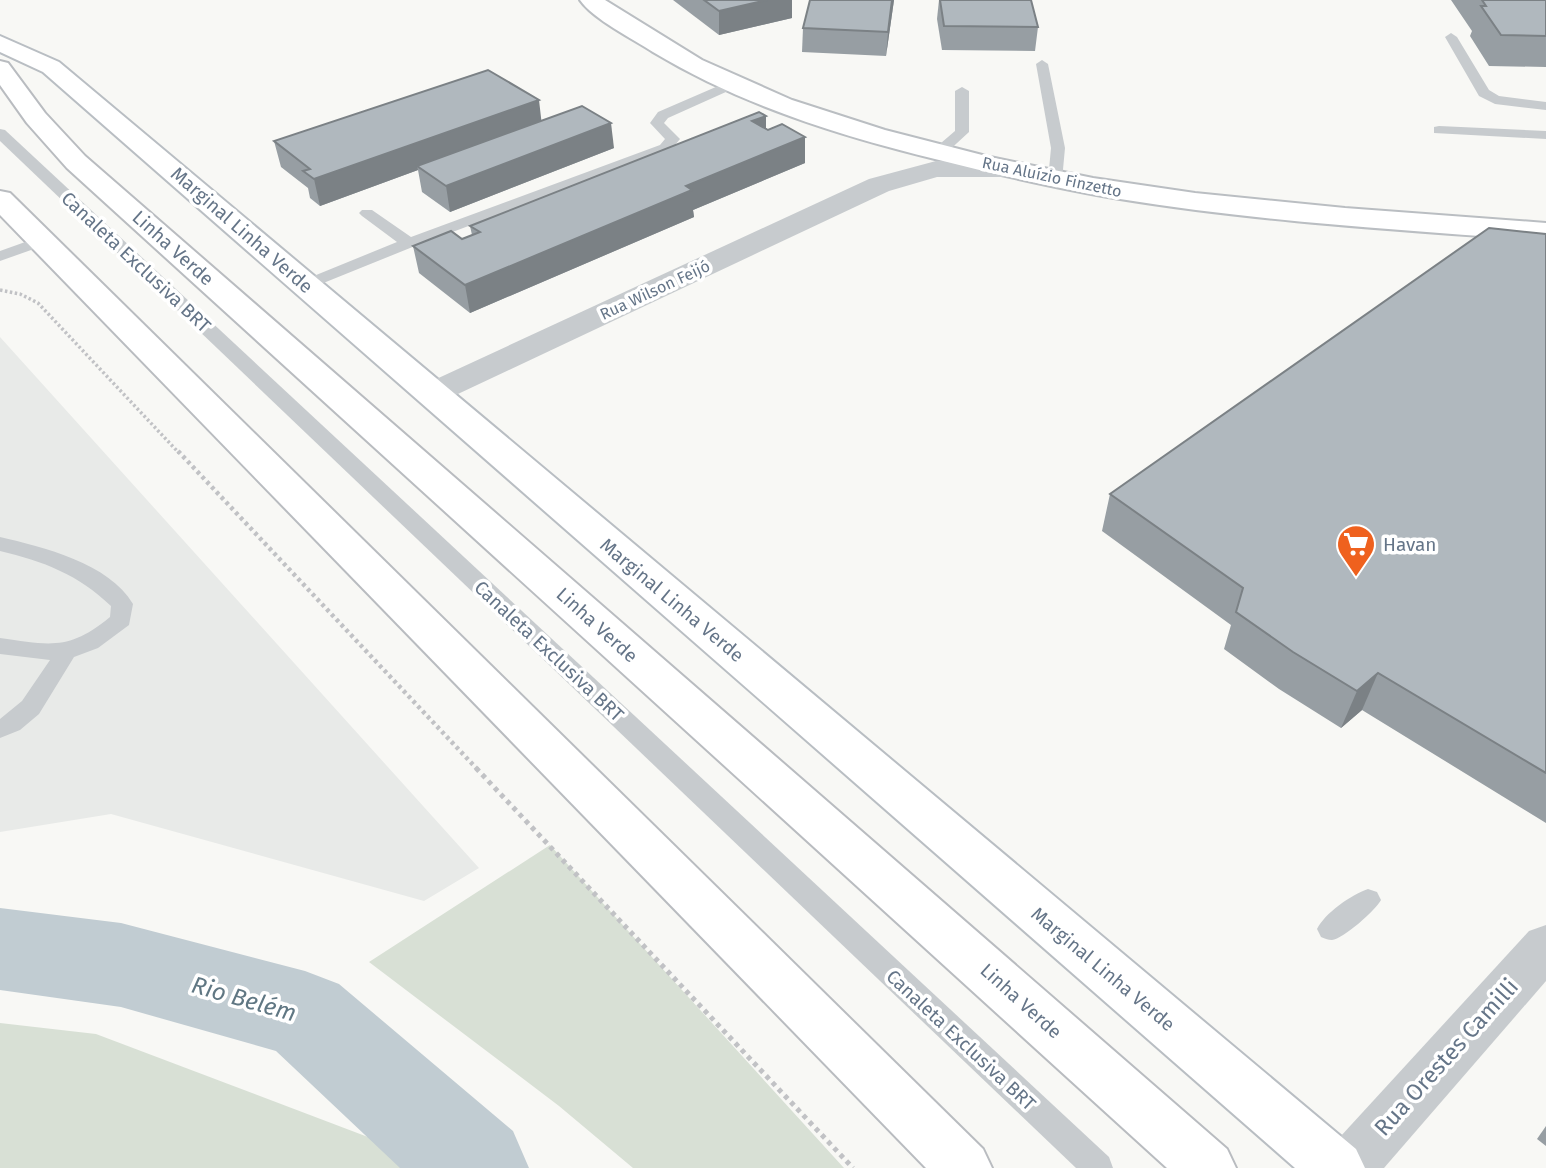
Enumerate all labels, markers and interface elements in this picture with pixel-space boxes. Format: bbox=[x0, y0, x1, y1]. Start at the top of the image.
street label: Rua Aluízio Finzetto bbox=[980, 153, 1124, 201]
street label: Marginal Linha Verde bbox=[166, 162, 318, 298]
street label: Canaleta Exclusiva BRT bbox=[56, 187, 216, 337]
street label: Linha Verde bbox=[128, 206, 218, 290]
street label: Rua Wilson Feijó bbox=[597, 256, 713, 324]
supermarket icon: Havan bbox=[1335, 523, 1377, 578]
street label: Marginal Linha Verde bbox=[595, 533, 749, 667]
place label: Havan bbox=[1383, 533, 1437, 556]
street label: Canaleta Exclusiva BRT bbox=[469, 576, 629, 726]
street label: Linha Verde bbox=[552, 583, 642, 667]
street label: Marginal Linha Verde bbox=[1026, 902, 1180, 1036]
street label: Linha Verde bbox=[976, 959, 1066, 1043]
street label: Canaleta Exclusiva BRT bbox=[881, 965, 1041, 1115]
water label: Rio Belém bbox=[188, 971, 300, 1027]
street label: Rua Orestes Camilli bbox=[1368, 973, 1524, 1141]

